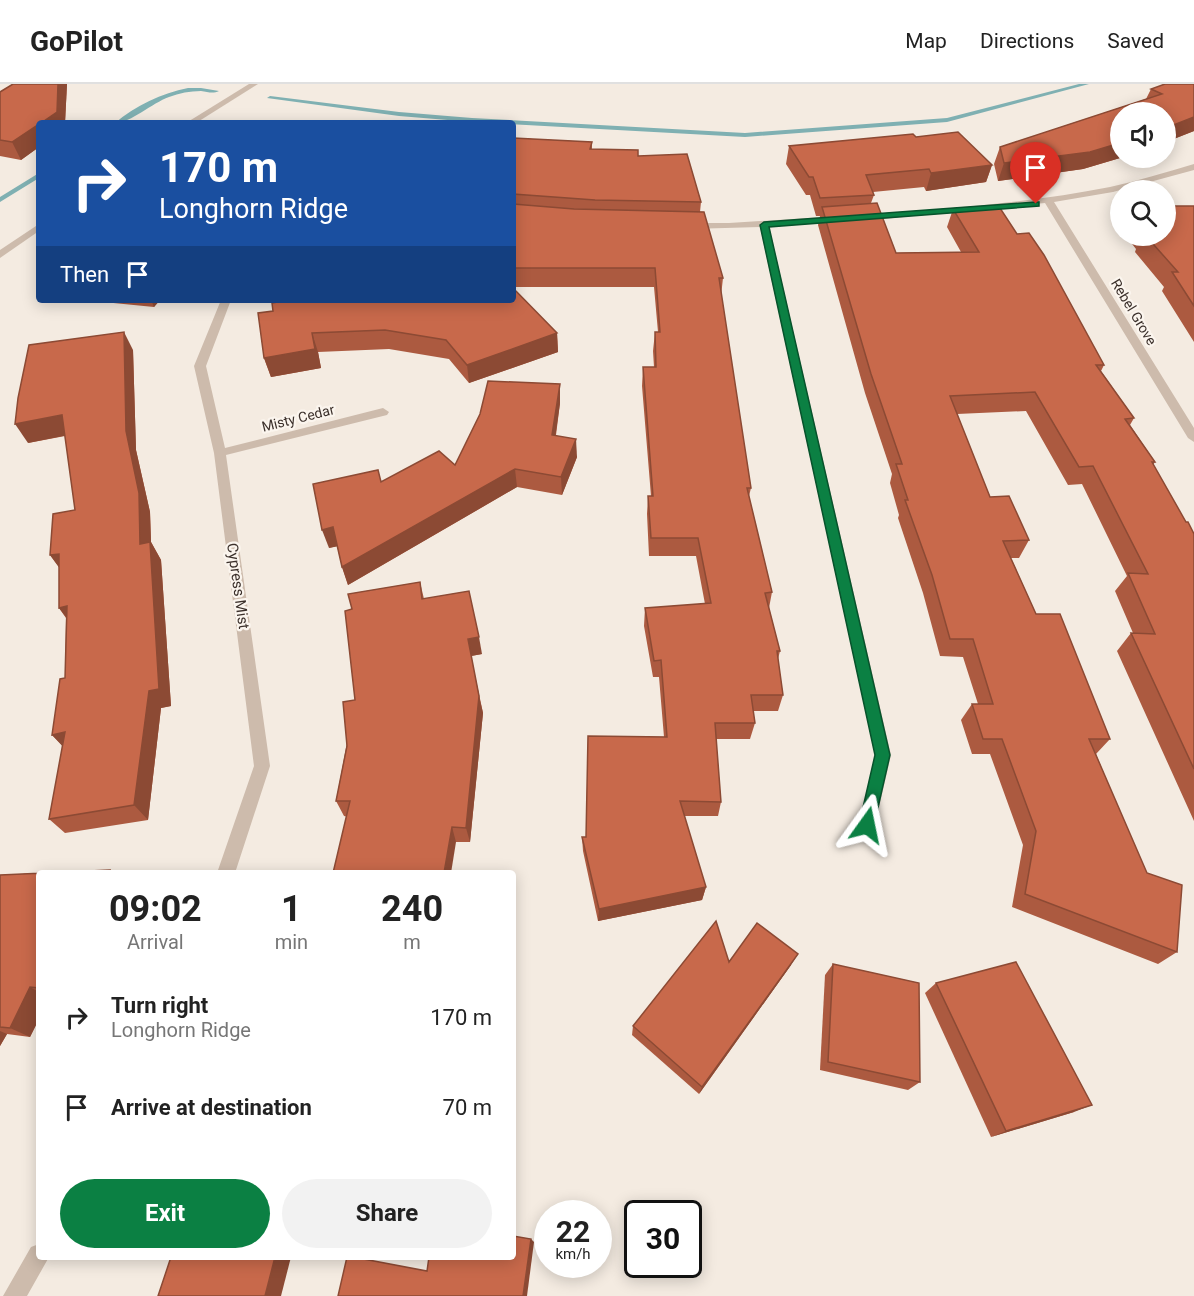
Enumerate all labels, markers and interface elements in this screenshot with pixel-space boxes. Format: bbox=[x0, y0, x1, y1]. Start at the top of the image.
text: GoPilot bbox=[30, 25, 123, 58]
text: Map bbox=[905, 29, 947, 53]
text: Directions bbox=[980, 29, 1074, 53]
text: Saved bbox=[1107, 29, 1164, 53]
map controls bbox=[1110, 102, 1176, 246]
button: sound bbox=[1110, 102, 1176, 168]
pin bbox=[1010, 142, 1061, 204]
text: 170 m bbox=[159, 143, 278, 192]
icon: right bbox=[60, 144, 138, 222]
icon: arrive bbox=[1019, 151, 1052, 184]
button: search bbox=[1110, 180, 1176, 246]
text: Longhorn Ridge bbox=[159, 193, 348, 225]
icon: arrive bbox=[121, 258, 154, 291]
text: Then bbox=[60, 262, 109, 287]
street label: Rebel Grove bbox=[1108, 276, 1160, 348]
street label: Misty Cedar bbox=[260, 401, 336, 435]
street label: Cypress Mist bbox=[223, 542, 253, 630]
position arrow bbox=[835, 793, 899, 857]
text: 09:02 bbox=[109, 888, 202, 930]
text: 1 bbox=[281, 888, 302, 930]
text: 240 bbox=[381, 888, 443, 930]
text: Arrival bbox=[127, 930, 184, 954]
text: min bbox=[275, 930, 308, 954]
text: m bbox=[403, 930, 421, 954]
text: Turn right bbox=[111, 993, 208, 1018]
icon: right bbox=[60, 1001, 93, 1034]
text: 170 m bbox=[430, 1005, 492, 1030]
text: Longhorn Ridge bbox=[111, 1018, 251, 1042]
icon: arrive bbox=[60, 1091, 93, 1124]
text: Arrive at destination bbox=[111, 1095, 312, 1120]
text: 70 m bbox=[443, 1095, 492, 1120]
button: Exit bbox=[60, 1179, 270, 1248]
button: Share bbox=[282, 1179, 492, 1248]
speed limit sign: 30 bbox=[624, 1200, 702, 1278]
text: 22 bbox=[556, 1214, 590, 1249]
text: km/h bbox=[555, 1245, 591, 1263]

